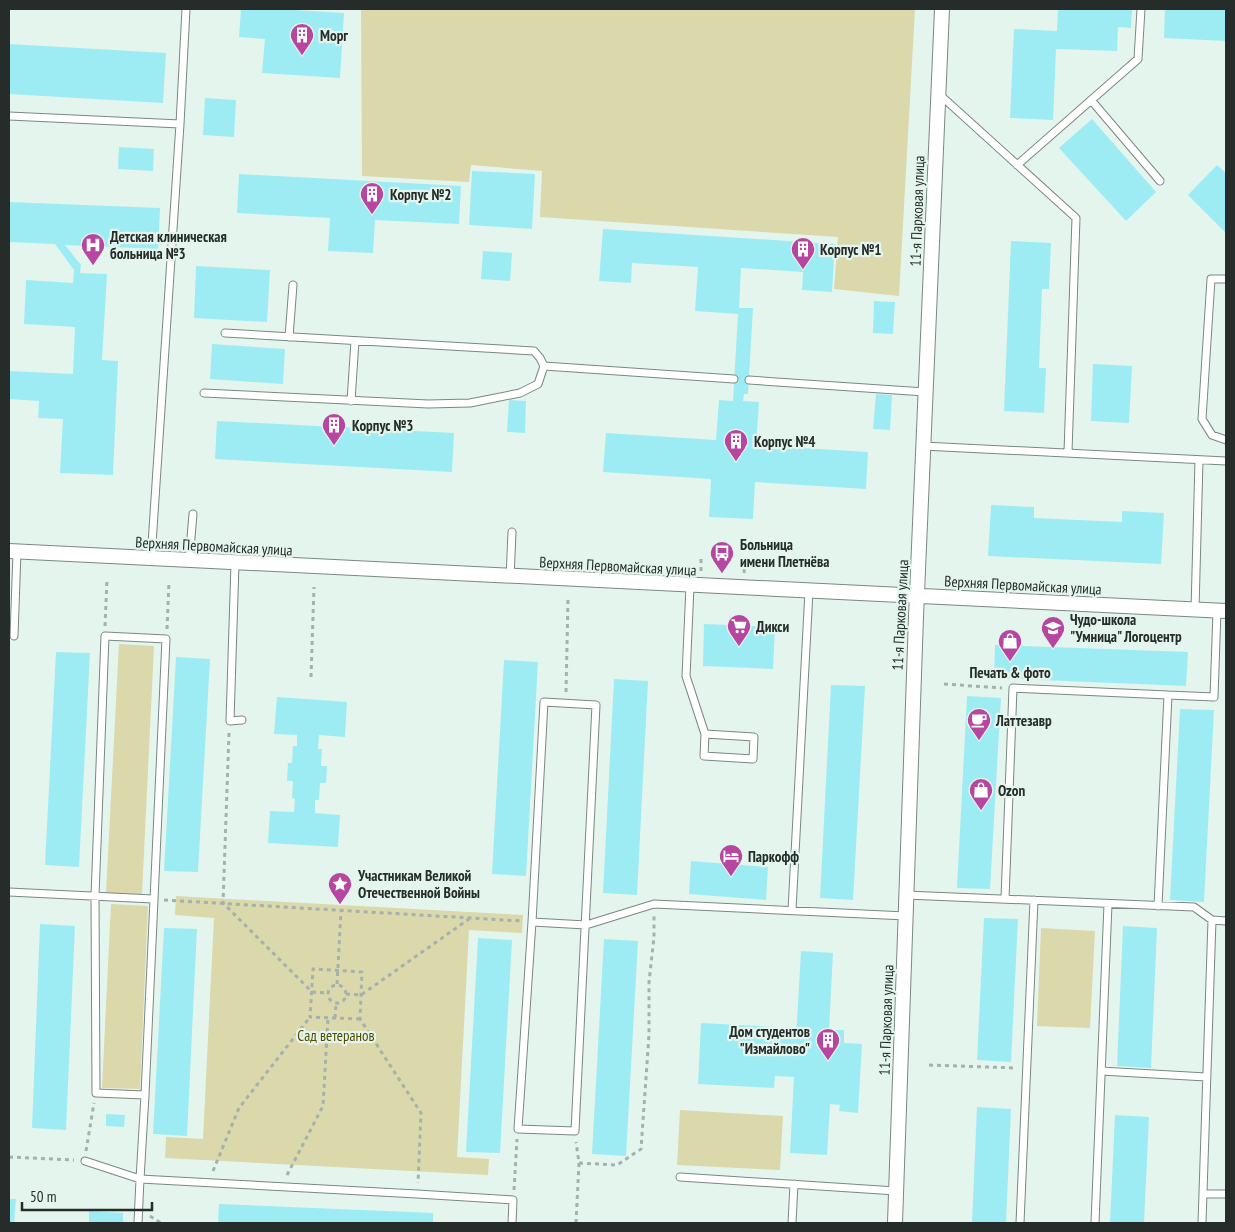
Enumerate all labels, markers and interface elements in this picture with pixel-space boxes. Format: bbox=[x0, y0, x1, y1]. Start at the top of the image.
building icon: Морг bbox=[289, 22, 315, 56]
place label: Морг bbox=[320, 26, 348, 45]
street label: 11-я Парковая улица bbox=[906, 155, 928, 267]
building icon: Корпус №2 bbox=[359, 181, 385, 215]
place label: Корпус №2 bbox=[390, 185, 452, 204]
place label: Детская клиническая больница №3 bbox=[110, 227, 227, 263]
hospital icon: Детская клиническая больница №3 bbox=[80, 232, 106, 266]
building icon: Корпус №1 bbox=[790, 236, 816, 270]
place label: Корпус №1 bbox=[820, 240, 882, 259]
building icon: Корпус №3 bbox=[321, 412, 347, 446]
place label: Корпус №3 bbox=[352, 416, 414, 435]
building icon: Корпус №4 bbox=[723, 428, 749, 462]
place label: Корпус №4 bbox=[754, 432, 816, 451]
street label: Верхняя Первомайская улица bbox=[135, 532, 293, 560]
place label: Больница имени Плетнёва bbox=[740, 535, 829, 571]
bus stop icon: Больница имени Плетнёва bbox=[709, 540, 735, 574]
street label: Верхняя Первомайская улица bbox=[539, 552, 697, 580]
street label: 11-я Парковая улица bbox=[888, 559, 912, 671]
street label: Верхняя Первомайская улица bbox=[944, 571, 1102, 599]
place label: Чудо-школа "Умница" Логоцентр bbox=[1070, 610, 1182, 646]
supermarket icon: Дикси bbox=[726, 613, 752, 647]
school or university icon: Чудо-школа "Умница" Логоцентр bbox=[1040, 615, 1066, 649]
place label: Дикси bbox=[756, 617, 790, 636]
shop icon: Печать & фото bbox=[997, 628, 1023, 662]
place label: Печать & фото bbox=[969, 663, 1051, 682]
cafe icon: Латтезавр bbox=[966, 707, 992, 741]
place label: Латтезавр bbox=[995, 711, 1052, 730]
shop icon: Ozon bbox=[968, 777, 994, 811]
place label: Ozon bbox=[998, 781, 1025, 800]
hotel icon: Паркофф bbox=[718, 843, 744, 877]
place label: Паркофф bbox=[748, 847, 799, 866]
place label: Участникам Великой Отечественной Войны bbox=[357, 866, 480, 902]
place icon: Участникам Великой Отечественной Войны bbox=[327, 871, 353, 905]
street label: 11-я Парковая улица bbox=[875, 964, 897, 1076]
place label: Дом студентов "Измайлово" bbox=[729, 1022, 810, 1058]
park label: Сад ветеранов bbox=[297, 1026, 375, 1045]
building icon: Дом студентов "Измайлово" bbox=[815, 1027, 841, 1061]
scale bar bbox=[22, 1180, 152, 1212]
text: 50 m bbox=[30, 1187, 56, 1206]

